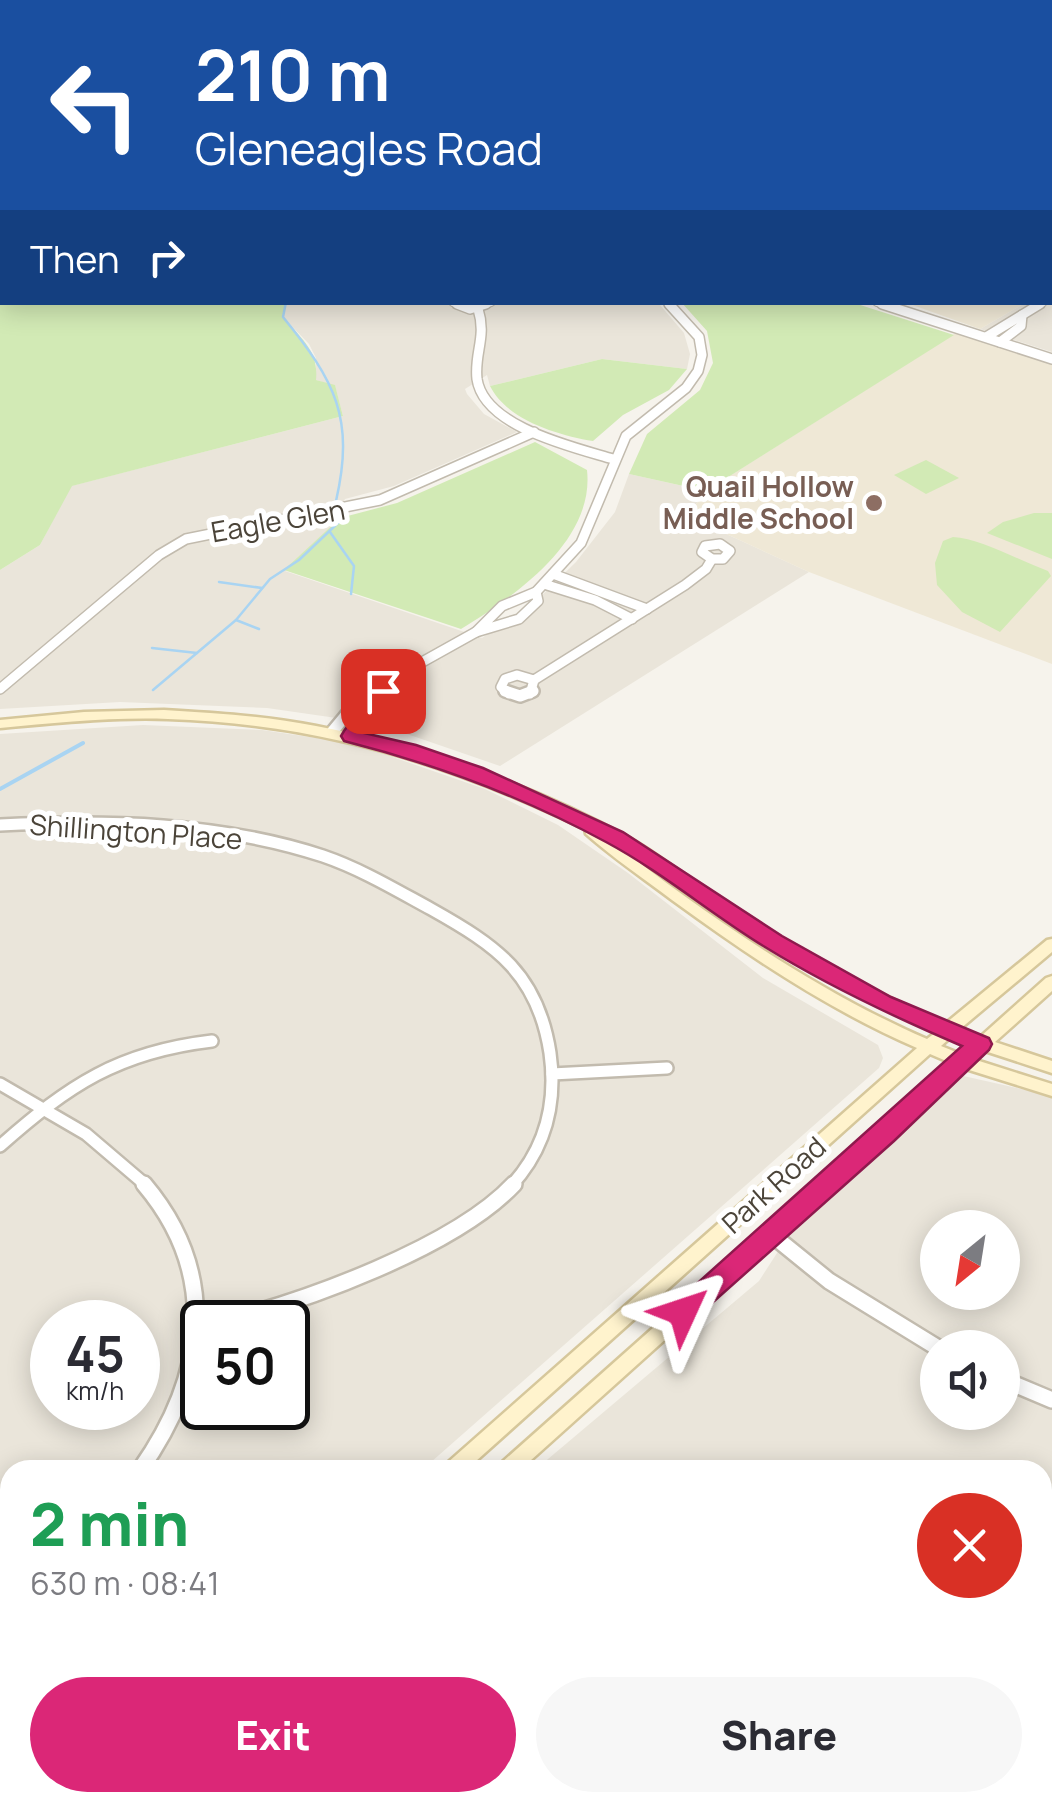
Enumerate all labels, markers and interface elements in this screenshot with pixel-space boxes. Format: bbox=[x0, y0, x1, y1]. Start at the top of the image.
text: 210 m bbox=[195, 26, 390, 122]
icon: left bbox=[30, 40, 160, 170]
text: Gleneagles Road bbox=[195, 117, 543, 179]
icon: right bbox=[139, 230, 194, 285]
text: Then bbox=[30, 232, 119, 284]
place label: Quail Hollow Middle School bbox=[663, 467, 854, 537]
street label: Eagle Glen bbox=[208, 490, 348, 550]
marker: Quail Hollow Middle School bbox=[863, 492, 885, 514]
pin bbox=[341, 649, 426, 734]
icon: arrive bbox=[356, 664, 411, 719]
street label: Shillington Place bbox=[28, 805, 244, 857]
street label: Park Road bbox=[713, 1127, 834, 1241]
north arrow bbox=[920, 1210, 1020, 1310]
map controls bbox=[920, 1210, 1020, 1430]
position arrow bbox=[631, 1260, 735, 1364]
speed limit sign: 50 bbox=[180, 1300, 310, 1430]
text: 45 bbox=[65, 1319, 125, 1387]
button: sound bbox=[920, 1330, 1020, 1430]
text: km/h bbox=[66, 1373, 124, 1408]
text: 2 min bbox=[30, 1482, 189, 1564]
button: close bbox=[917, 1493, 1022, 1598]
text: 630 m · 08:41 bbox=[30, 1561, 220, 1605]
button: Exit bbox=[30, 1677, 516, 1792]
button: Share bbox=[536, 1677, 1022, 1792]

